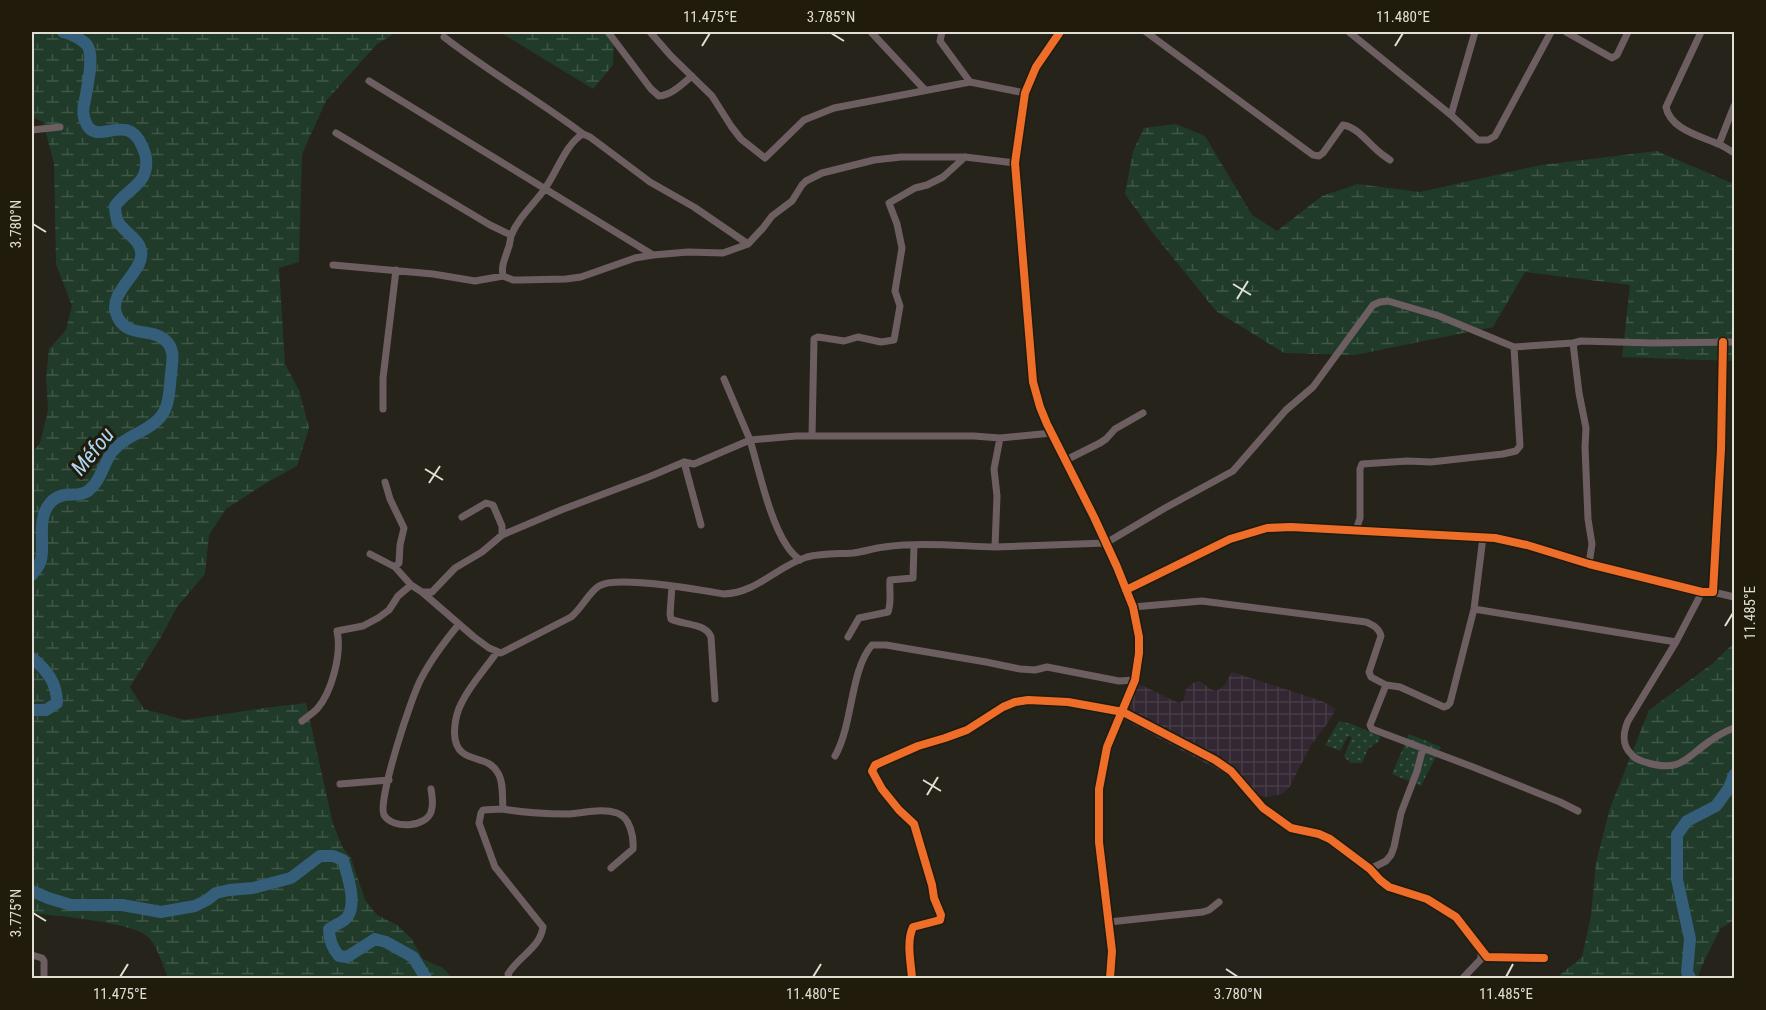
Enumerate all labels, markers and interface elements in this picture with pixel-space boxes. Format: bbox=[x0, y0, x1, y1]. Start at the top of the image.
text: 11.475°E bbox=[683, 8, 737, 26]
text: 3.785°N bbox=[807, 8, 855, 26]
text: 11.480°E bbox=[1376, 8, 1430, 26]
text: 3.780°N bbox=[7, 200, 25, 248]
water label: Méfou bbox=[66, 423, 119, 480]
text: 11.485°E bbox=[1741, 586, 1759, 640]
text: 3.775°N bbox=[7, 889, 25, 937]
text: 11.475°E bbox=[93, 985, 147, 1003]
text: 11.480°E bbox=[786, 985, 840, 1003]
text: 3.780°N bbox=[1214, 985, 1262, 1003]
text: 11.485°E bbox=[1479, 985, 1533, 1003]

